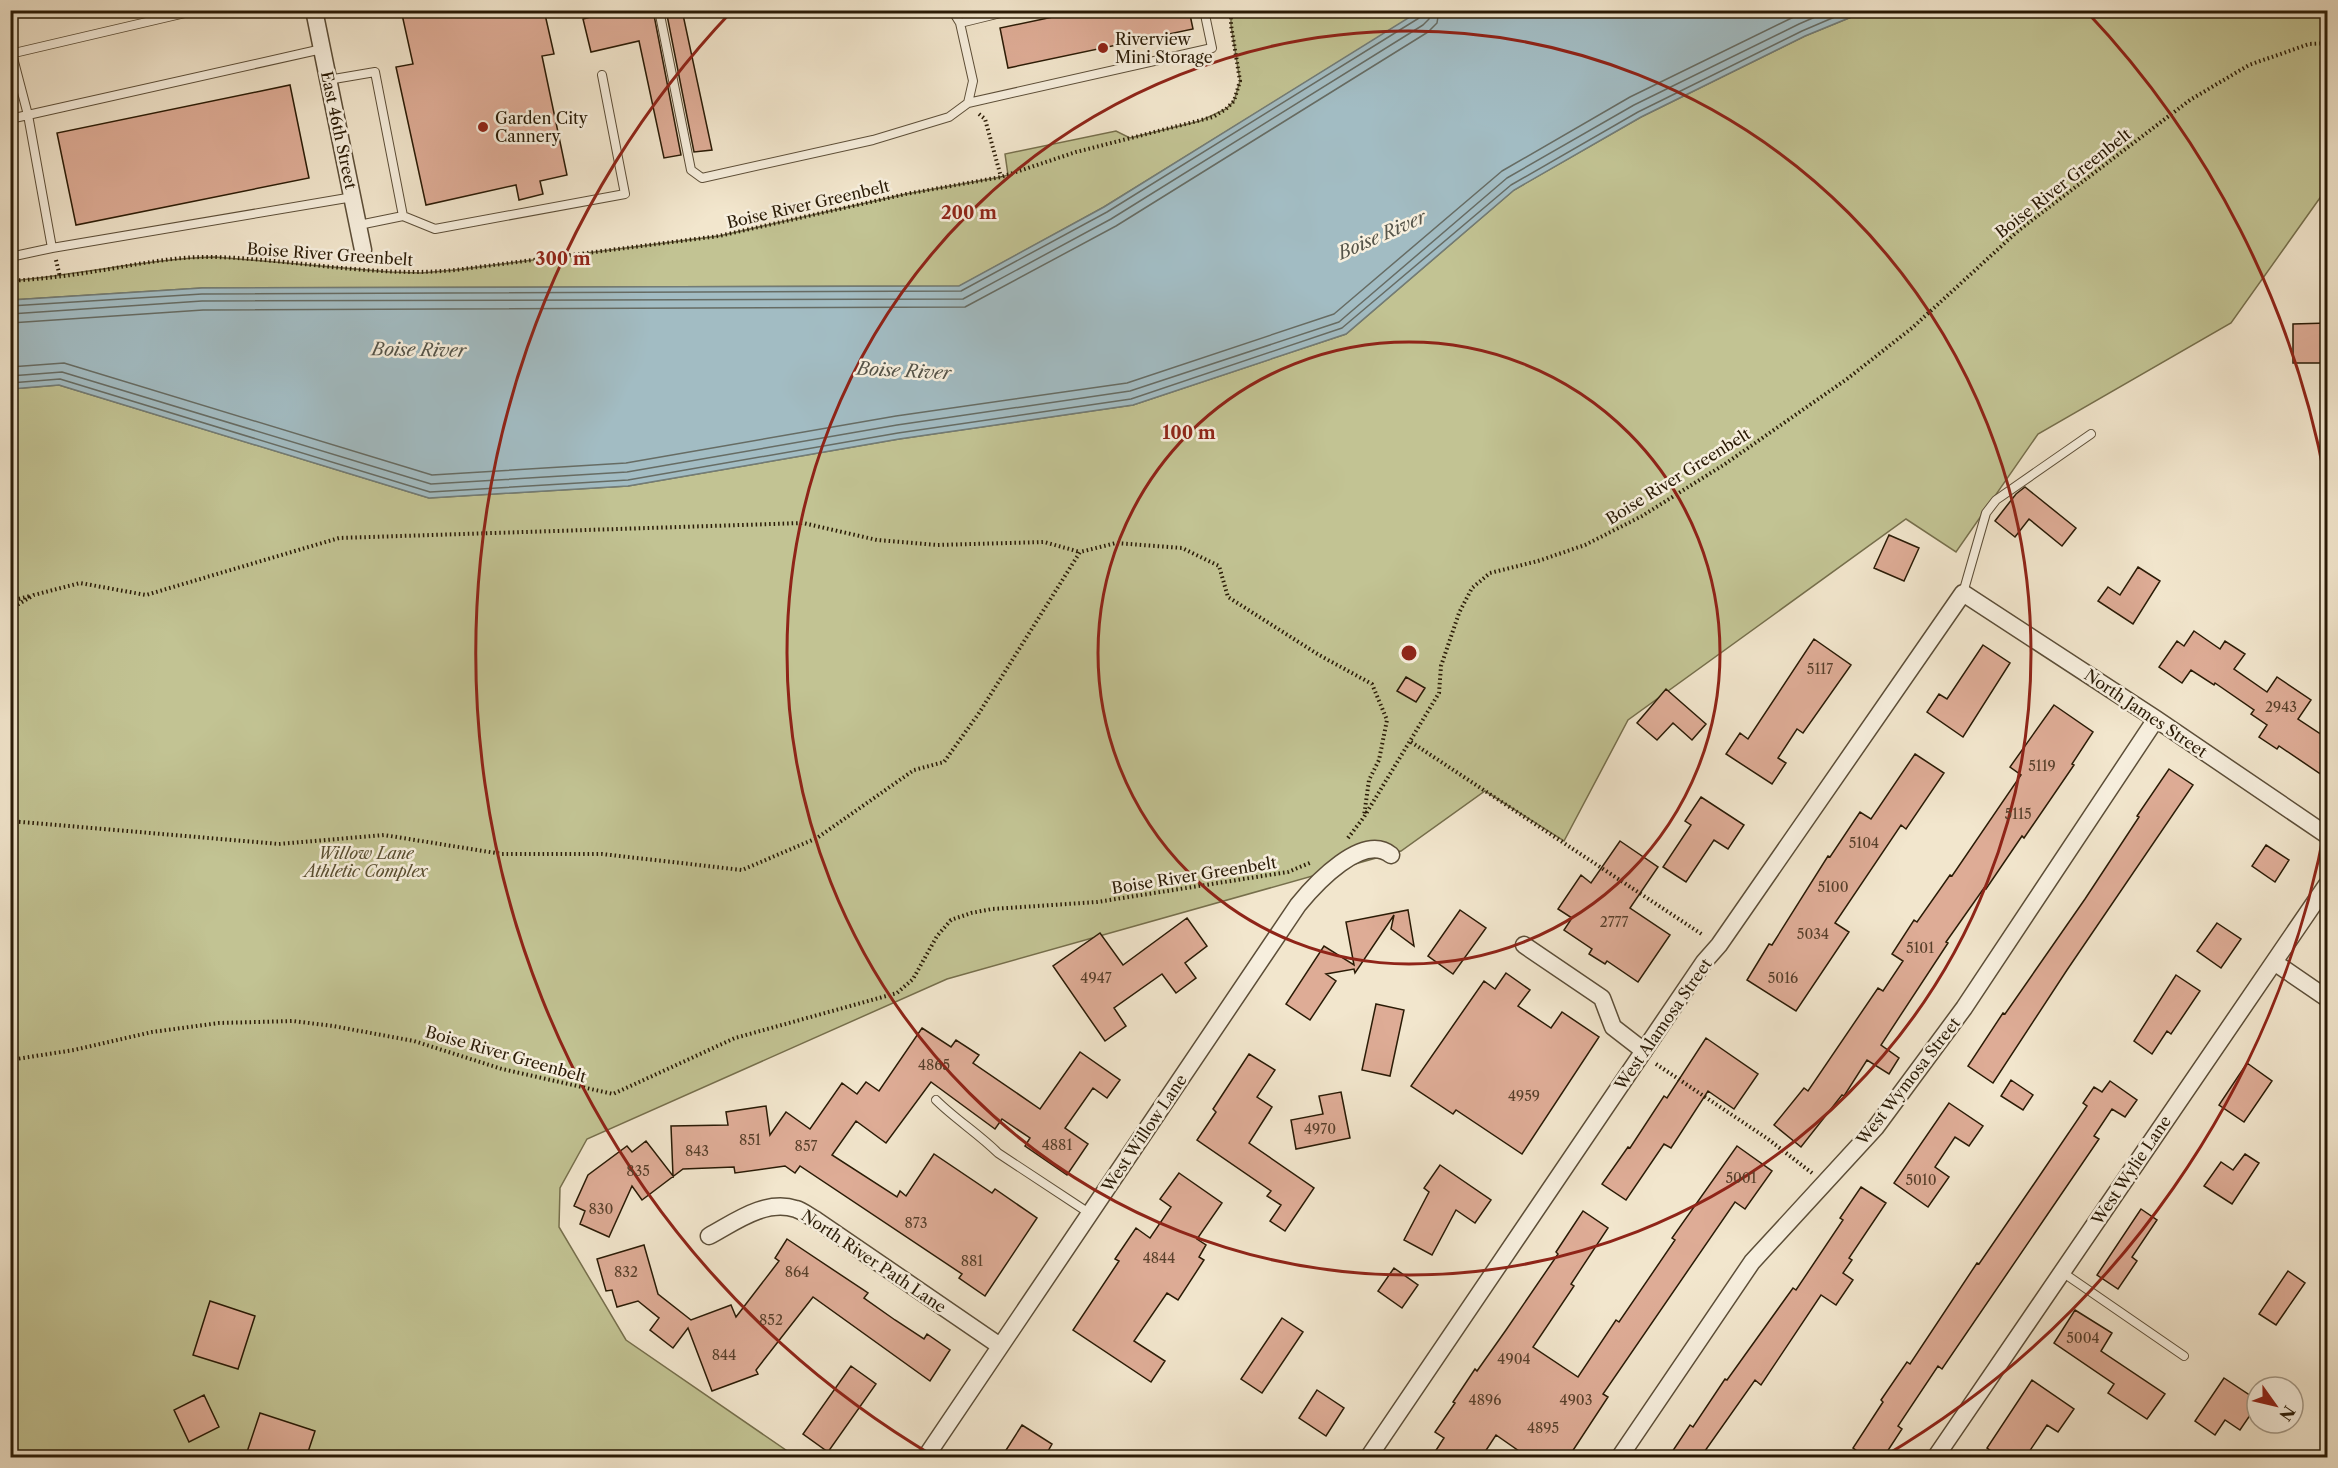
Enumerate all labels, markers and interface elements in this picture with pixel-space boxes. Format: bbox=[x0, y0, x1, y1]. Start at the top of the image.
place label: Riverview Mini Storage bbox=[1115, 29, 1213, 67]
marker: Riverview Mini Storage bbox=[1096, 41, 1110, 55]
street label: East 46th Street bbox=[317, 69, 361, 191]
place label: Garden City Cannery bbox=[495, 108, 589, 146]
marker: Garden City Cannery bbox=[476, 120, 490, 134]
street label: Boise River Greenbelt bbox=[1991, 124, 2135, 242]
street label: Boise River Greenbelt bbox=[725, 175, 892, 232]
text: 200 m bbox=[941, 202, 997, 224]
water label: Boise River bbox=[1332, 205, 1431, 265]
street label: Boise River Greenbelt bbox=[246, 238, 414, 270]
text: 300 m bbox=[535, 248, 591, 270]
water label: Boise River bbox=[370, 338, 468, 362]
water label: Boise River bbox=[854, 357, 953, 385]
text: 100 m bbox=[1162, 422, 1216, 444]
street label: Boise River Greenbelt bbox=[1602, 423, 1754, 529]
centre of rings bbox=[1399, 643, 1419, 663]
house number: 5117 bbox=[1807, 660, 1833, 678]
street label: North James Street bbox=[2081, 665, 2211, 762]
house number: 2943 bbox=[2265, 698, 2297, 716]
house number: 5119 bbox=[2028, 757, 2056, 775]
house number: 5115 bbox=[2005, 805, 2031, 823]
house number: 5104 bbox=[1849, 834, 1879, 852]
park label: Willow Lane Athletic Complex bbox=[301, 843, 428, 881]
street label: Boise River Greenbelt bbox=[1110, 852, 1278, 898]
house number: 5100 bbox=[1817, 878, 1849, 896]
house number: 2777 bbox=[1600, 913, 1628, 931]
house number: 5034 bbox=[1797, 925, 1829, 943]
house number: 5101 bbox=[1906, 939, 1934, 957]
street label: West Alamosa Street bbox=[1610, 954, 1716, 1094]
house number: 4947 bbox=[1080, 969, 1112, 987]
house number: 5016 bbox=[1768, 969, 1798, 987]
street label: West Wymosa Street bbox=[1851, 1013, 1964, 1150]
street label: Boise River Greenbelt bbox=[423, 1021, 589, 1087]
house number: 4865 bbox=[918, 1056, 950, 1074]
street label: West Willow Lane bbox=[1097, 1070, 1191, 1196]
house number: 4959 bbox=[1508, 1087, 1540, 1105]
street label: West Wylie Lane bbox=[2086, 1112, 2175, 1229]
house number: 4970 bbox=[1304, 1120, 1336, 1138]
house number: 851 bbox=[739, 1131, 761, 1149]
house number: 4881 bbox=[1042, 1136, 1072, 1154]
house number: 857 bbox=[795, 1137, 817, 1155]
house number: 843 bbox=[685, 1142, 709, 1160]
house number: 835 bbox=[626, 1162, 650, 1180]
house number: 5001 bbox=[1725, 1169, 1757, 1187]
house number: 5010 bbox=[1905, 1171, 1937, 1189]
house number: 830 bbox=[589, 1200, 614, 1218]
street label: North River Path Lane bbox=[798, 1205, 950, 1317]
house number: 873 bbox=[905, 1214, 927, 1232]
house number: 4844 bbox=[1143, 1249, 1175, 1267]
house number: 881 bbox=[961, 1252, 983, 1270]
house number: 832 bbox=[614, 1263, 638, 1281]
house number: 864 bbox=[785, 1263, 809, 1281]
house number: 852 bbox=[759, 1311, 783, 1329]
house number: 5004 bbox=[2066, 1329, 2100, 1347]
house number: 844 bbox=[712, 1346, 736, 1364]
house number: 4904 bbox=[1497, 1350, 1531, 1368]
north arrow bbox=[2245, 1375, 2305, 1435]
house number: 4896 bbox=[1469, 1391, 1501, 1409]
house number: 4903 bbox=[1560, 1391, 1592, 1409]
text: N bbox=[2275, 1402, 2300, 1425]
house number: 4895 bbox=[1527, 1419, 1559, 1437]

